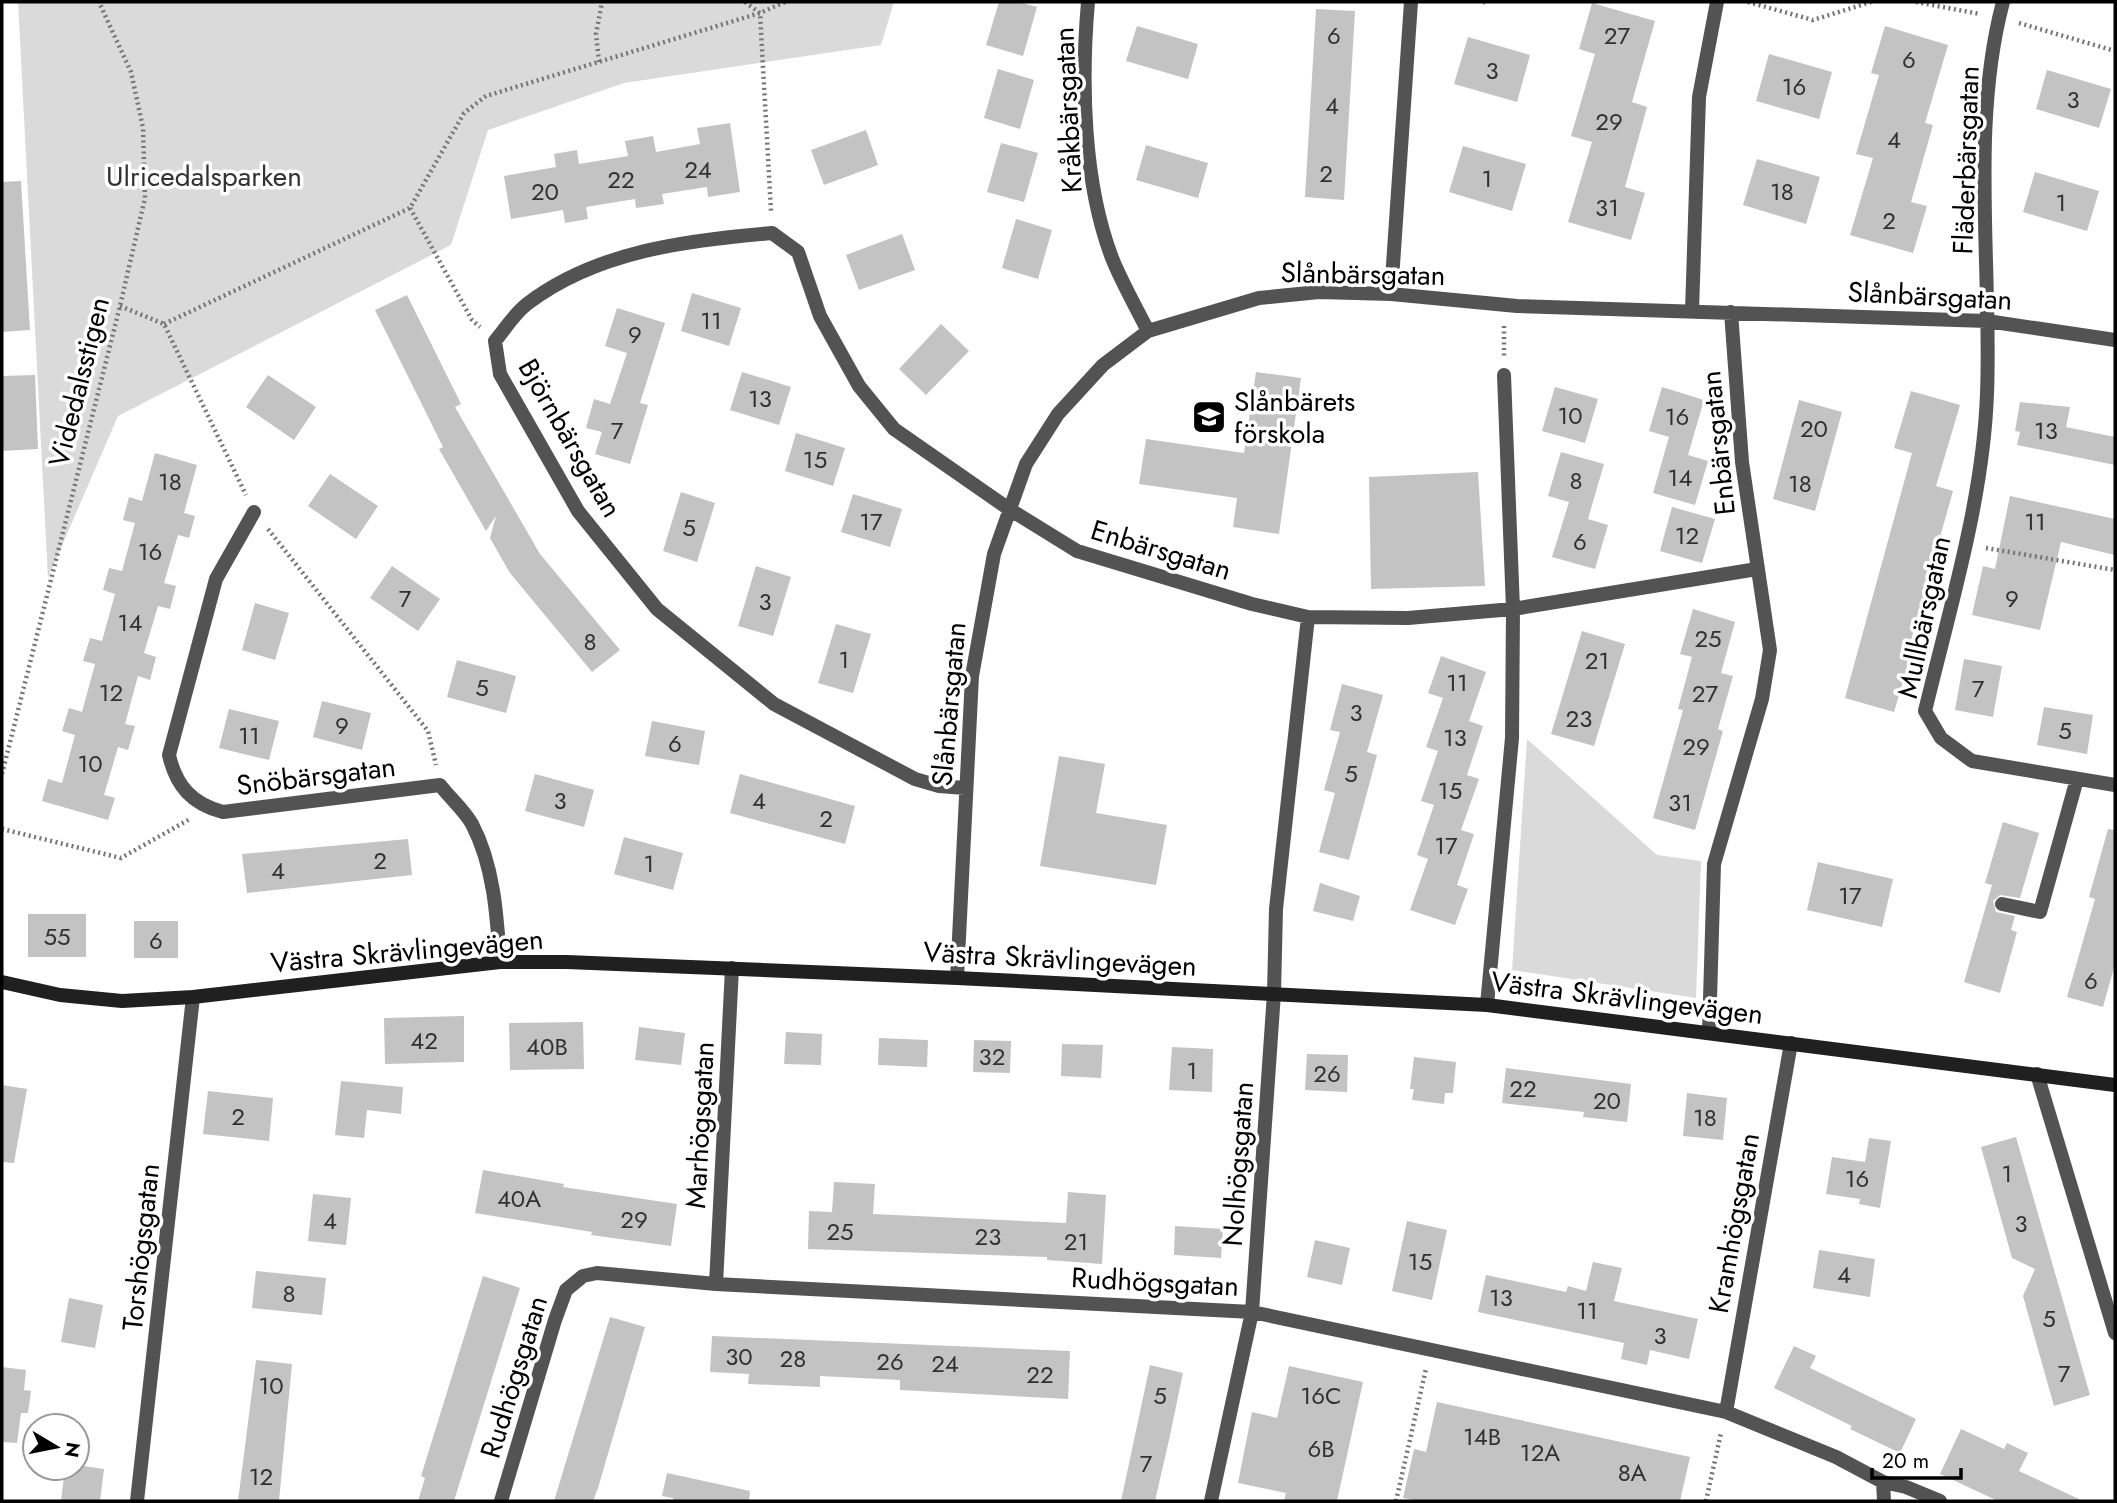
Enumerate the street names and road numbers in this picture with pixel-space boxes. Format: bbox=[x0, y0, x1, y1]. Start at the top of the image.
street label: Kråkbärsgatan bbox=[1043, 26, 1093, 194]
street label: Fläderbärsgatan bbox=[1942, 65, 1990, 255]
street label: Slånbärsgatan bbox=[1280, 252, 1446, 296]
street label: Slånbärsgatan bbox=[1847, 271, 2013, 321]
street label: Videdalsstigen bbox=[38, 293, 120, 471]
street label: Björnbärsgatan bbox=[508, 351, 632, 525]
street label: Enbärsgatan bbox=[1690, 369, 1746, 517]
street label: Enbärsgatan bbox=[1086, 509, 1236, 591]
street label: Mullbärsgatan bbox=[1887, 532, 1961, 702]
street label: Slånbärsgatan bbox=[921, 620, 977, 788]
street label: Snöbärsgatan bbox=[234, 746, 398, 806]
street label: Västra Skrävlingevägen bbox=[269, 919, 545, 983]
street label: Västra Skrävlingevägen bbox=[922, 931, 1198, 987]
street label: Västra Skrävlingevägen bbox=[1489, 961, 1765, 1035]
street label: Marhögsgatan bbox=[675, 1040, 725, 1210]
street label: Nolhögsgatan bbox=[1212, 1080, 1264, 1248]
street label: Kramhögsgatan bbox=[1698, 1130, 1770, 1316]
street label: Torshögsgatan bbox=[112, 1161, 170, 1333]
street label: Rudhögsgatan bbox=[1070, 1257, 1240, 1307]
street label: Rudhögsgatan bbox=[470, 1291, 558, 1463]

